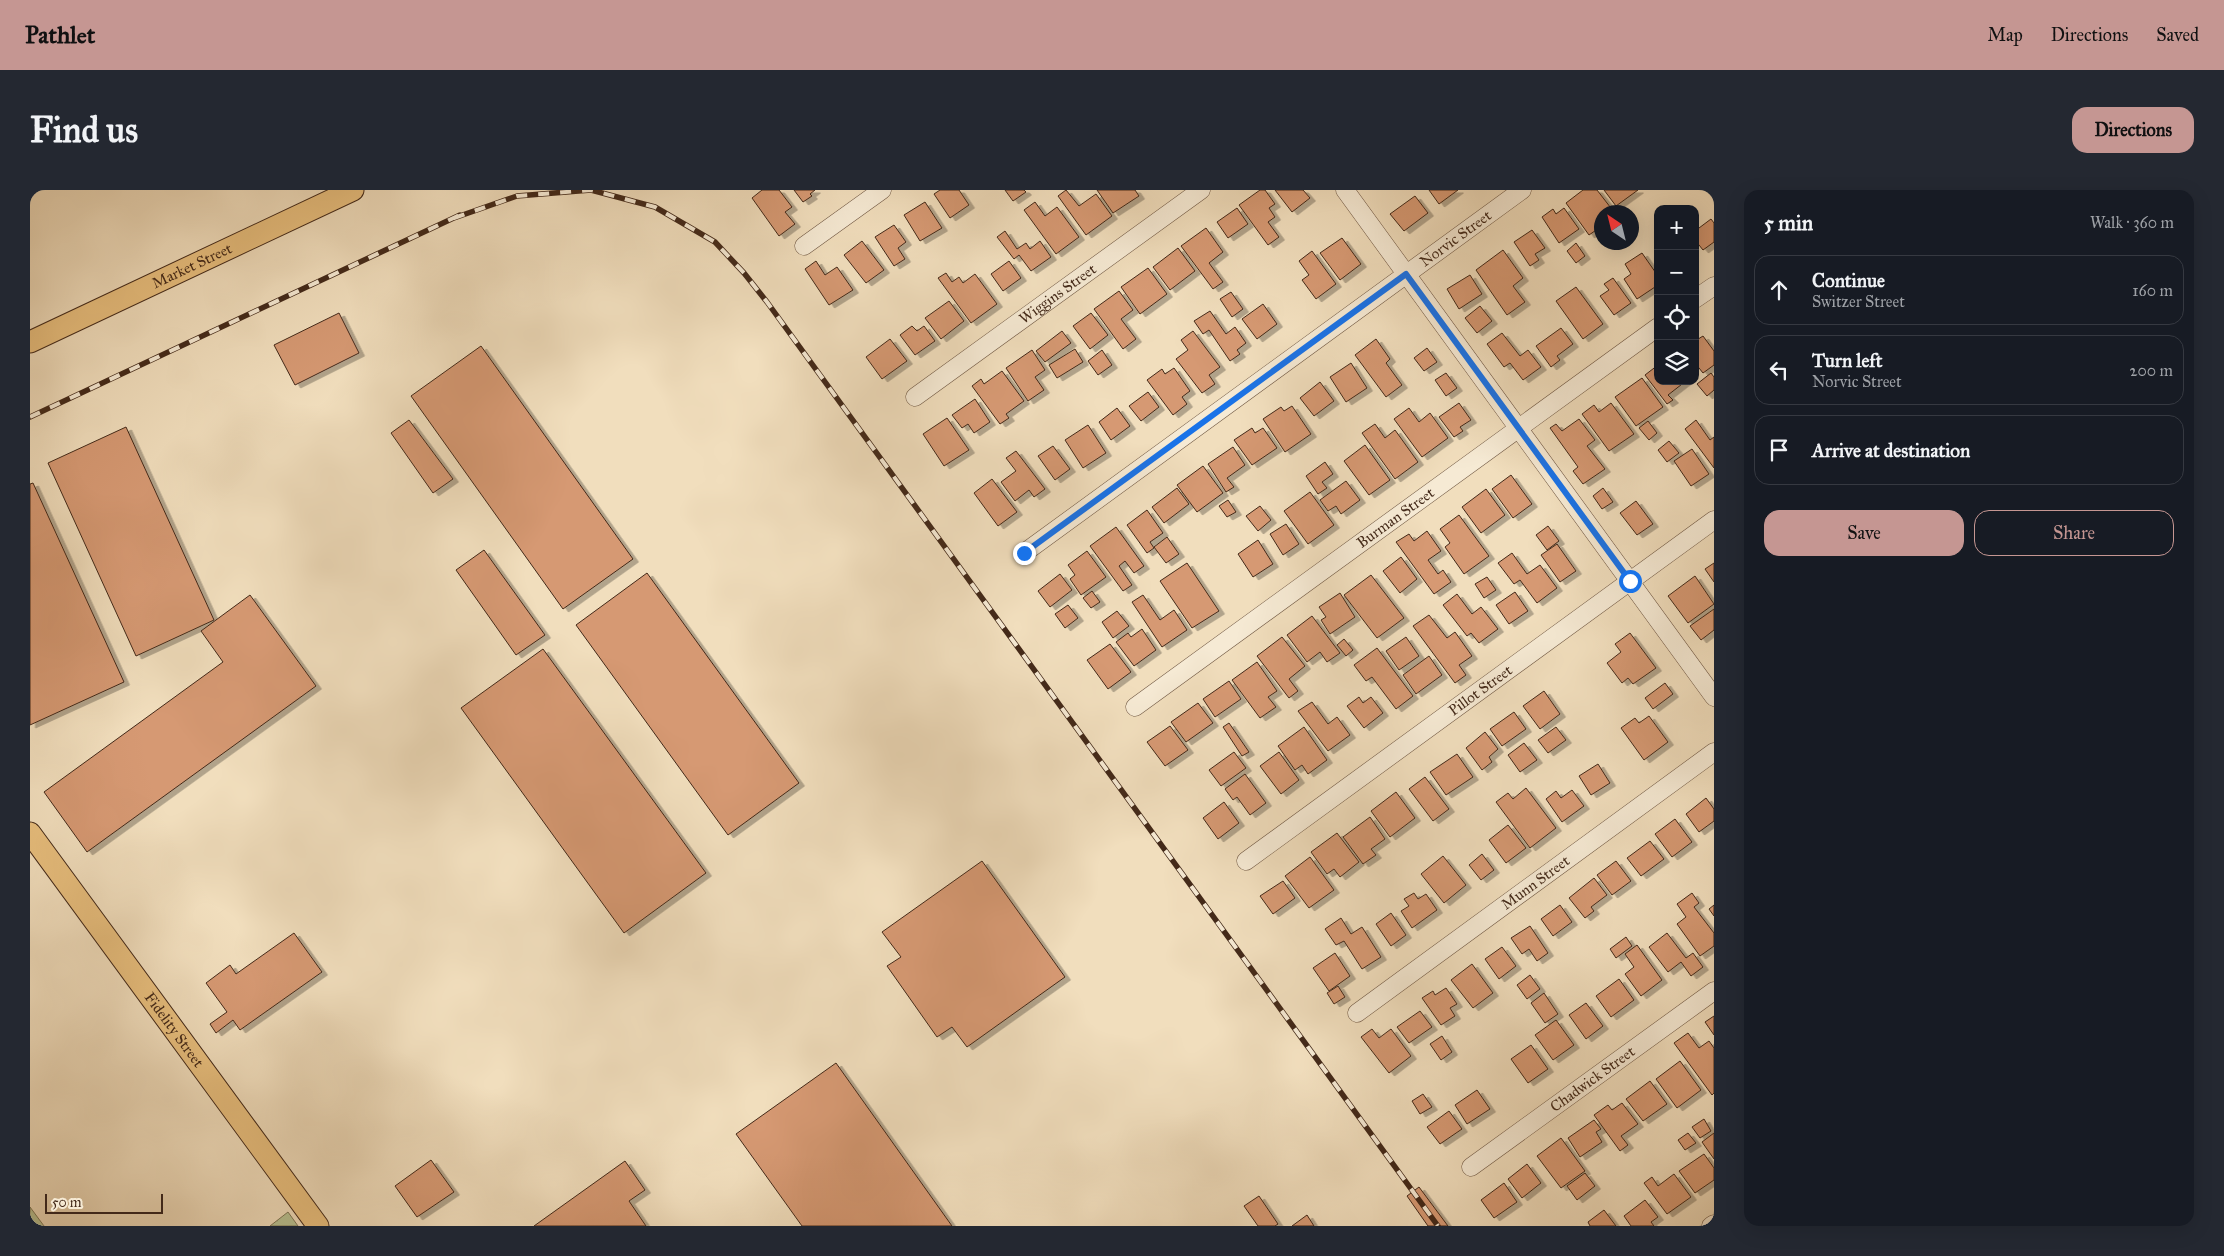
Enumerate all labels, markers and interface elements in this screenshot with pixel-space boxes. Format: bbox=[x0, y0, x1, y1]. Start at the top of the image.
text: Pathlet bbox=[25, 20, 95, 50]
text: Map bbox=[1987, 24, 2023, 46]
text: Directions bbox=[2051, 24, 2128, 46]
text: Saved bbox=[2156, 24, 2199, 46]
button: Directions bbox=[2072, 107, 2194, 153]
text: Find us bbox=[30, 109, 138, 152]
north arrow bbox=[1594, 205, 1639, 250]
map controls bbox=[1654, 205, 1699, 385]
button: + bbox=[1654, 205, 1699, 250]
street label: Norvic Street bbox=[1416, 206, 1495, 271]
text: 5 min bbox=[1764, 210, 1813, 236]
text: Walk · 360 m bbox=[2090, 213, 2174, 232]
street label: Market Street bbox=[149, 239, 235, 292]
button: − bbox=[1654, 250, 1699, 295]
street label: Wiggins Street bbox=[1016, 260, 1100, 328]
text: Continue bbox=[1812, 269, 1885, 292]
icon: ahead bbox=[1765, 276, 1793, 304]
text: 160 m bbox=[2132, 281, 2173, 300]
text: Switzer Street bbox=[1812, 292, 1905, 311]
button: locate bbox=[1654, 295, 1699, 340]
button: layers bbox=[1654, 340, 1699, 385]
text: Turn left bbox=[1812, 349, 1882, 372]
icon: left bbox=[1765, 356, 1793, 384]
text: 200 m bbox=[2130, 361, 2173, 380]
text: Norvic Street bbox=[1812, 372, 1902, 391]
icon: arrive bbox=[1765, 436, 1793, 464]
text: Arrive at destination bbox=[1812, 439, 1970, 462]
street label: Burman Street bbox=[1353, 483, 1438, 552]
button: Save bbox=[1764, 510, 1964, 556]
button: Share bbox=[1974, 510, 2174, 556]
route end bbox=[1013, 542, 1036, 565]
route start bbox=[1619, 570, 1642, 593]
street label: Pillot Street bbox=[1445, 661, 1516, 719]
street label: Munn Street bbox=[1498, 851, 1574, 913]
street label: Fidelity Street bbox=[141, 989, 208, 1071]
street label: Chadwick Street bbox=[1547, 1042, 1639, 1116]
scale bar bbox=[45, 1191, 162, 1214]
text: 50 m bbox=[52, 1194, 81, 1211]

